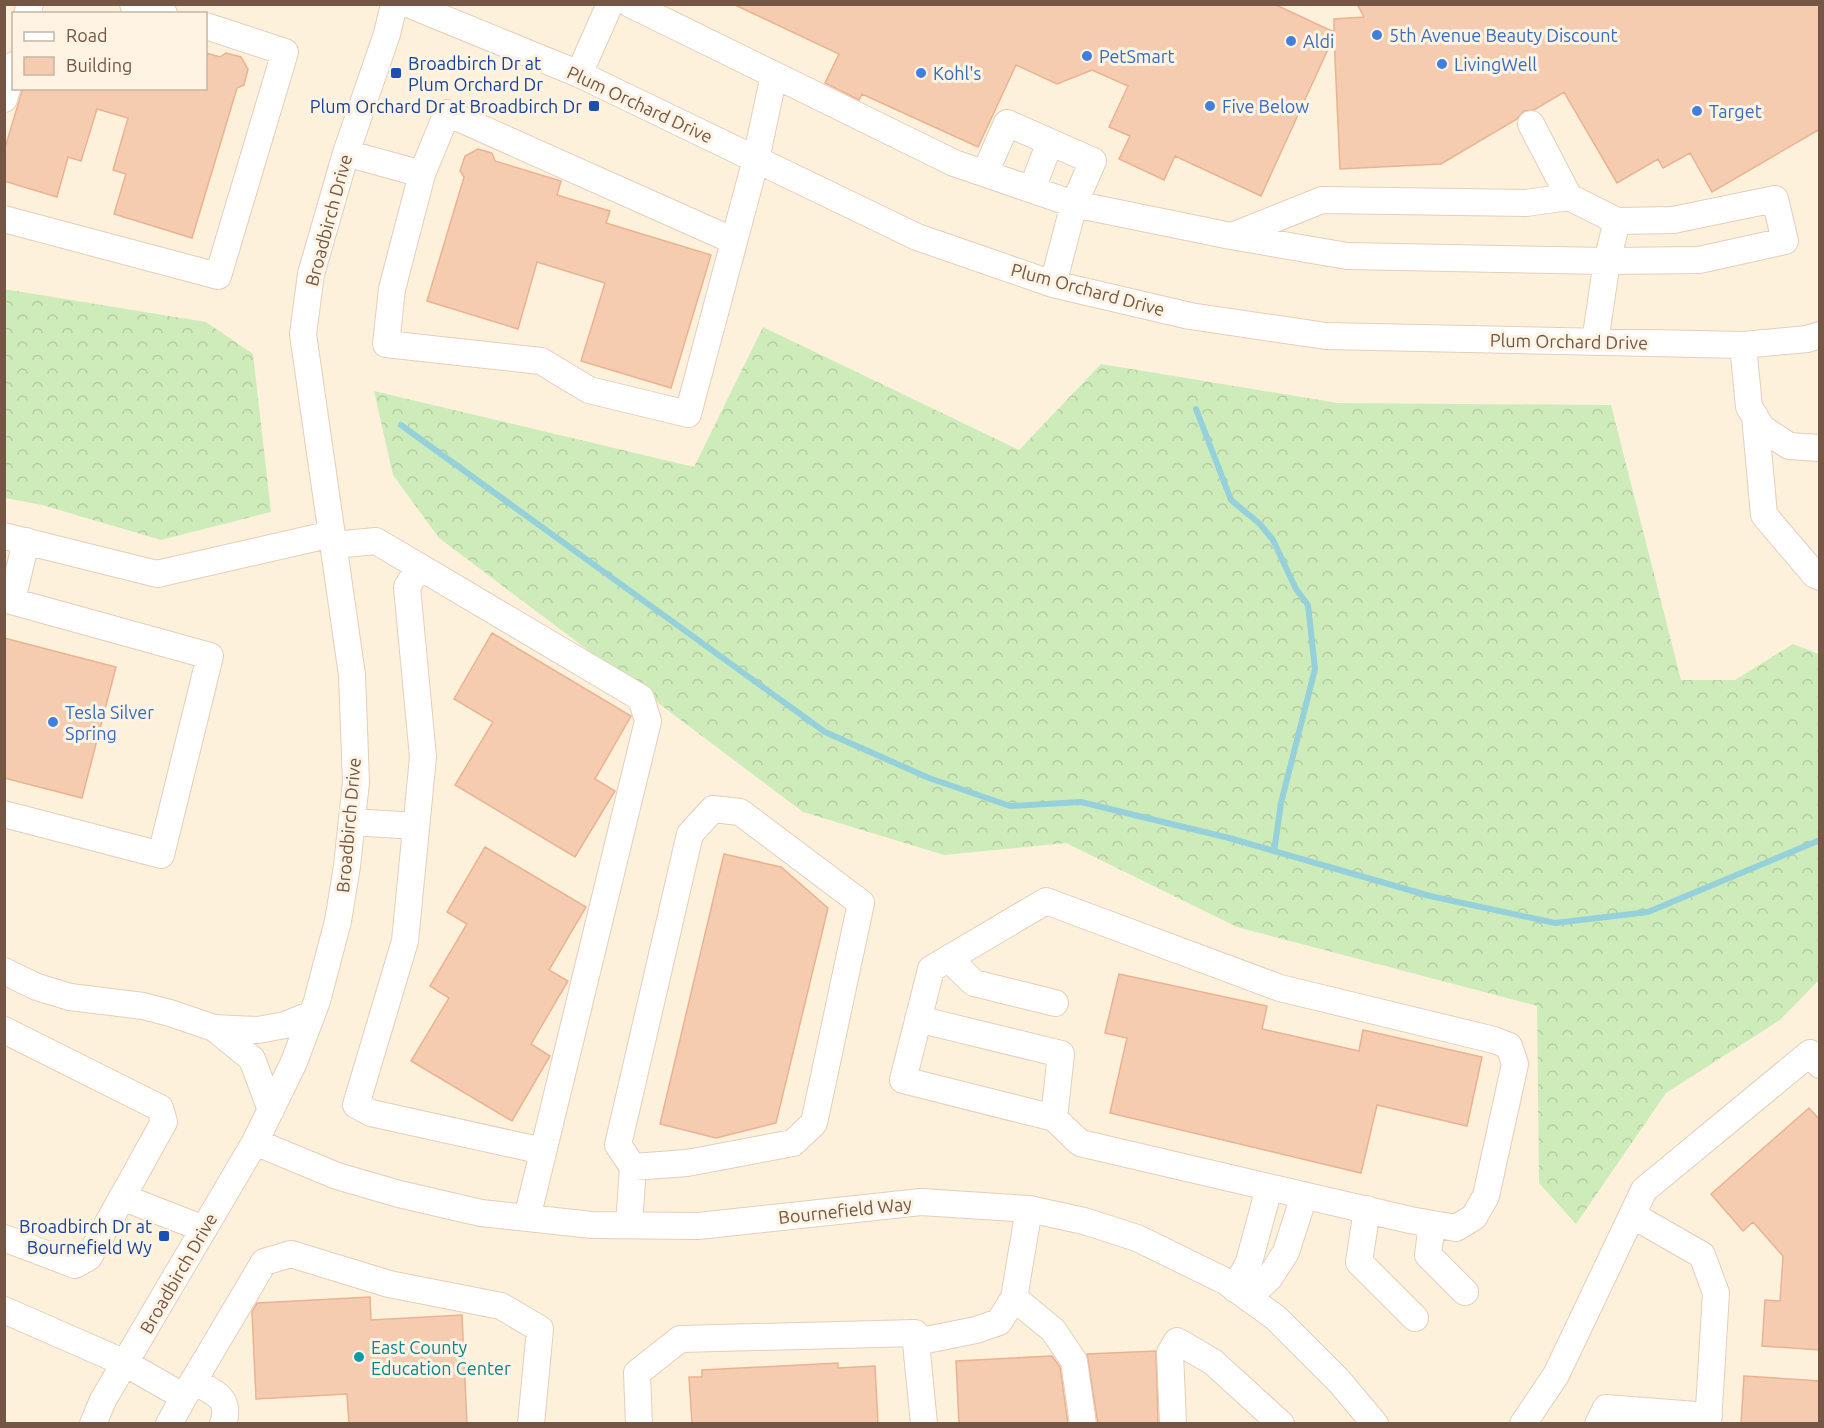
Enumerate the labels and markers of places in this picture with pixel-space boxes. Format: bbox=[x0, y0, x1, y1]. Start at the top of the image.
place label: 5th Avenue Beauty Discount bbox=[1389, 25, 1618, 45]
marker: 5th Avenue Beauty Discount bbox=[1370, 28, 1384, 42]
place label: Aldi bbox=[1303, 31, 1334, 51]
marker: Aldi bbox=[1284, 34, 1298, 48]
place label: PetSmart bbox=[1099, 46, 1175, 66]
marker: PetSmart bbox=[1080, 49, 1094, 63]
place label: Broadbirch Dr at Plum Orchard Dr bbox=[408, 53, 543, 94]
place label: LivingWell bbox=[1454, 54, 1537, 74]
marker: LivingWell bbox=[1435, 57, 1449, 71]
place label: Kohl's bbox=[933, 63, 982, 83]
marker: Broadbirch Dr at Plum Orchard Dr bbox=[389, 66, 403, 80]
marker: Kohl's bbox=[914, 66, 928, 80]
place label: Plum Orchard Dr at Broadbirch Dr bbox=[310, 96, 582, 116]
place label: Five Below bbox=[1222, 96, 1309, 116]
marker: Plum Orchard Dr at Broadbirch Dr bbox=[587, 99, 601, 113]
marker: Five Below bbox=[1203, 99, 1217, 113]
place label: Target bbox=[1709, 101, 1762, 121]
marker: Target bbox=[1690, 104, 1704, 118]
place label: Tesla Silver Spring bbox=[65, 702, 154, 743]
marker: Tesla Silver Spring bbox=[46, 715, 60, 729]
place label: Broadbirch Dr at Bournefield Wy bbox=[19, 1216, 152, 1257]
marker: Broadbirch Dr at Bournefield Wy bbox=[157, 1229, 171, 1243]
place label: East County Education Center bbox=[371, 1337, 511, 1378]
marker: East County Education Center bbox=[352, 1350, 366, 1364]

